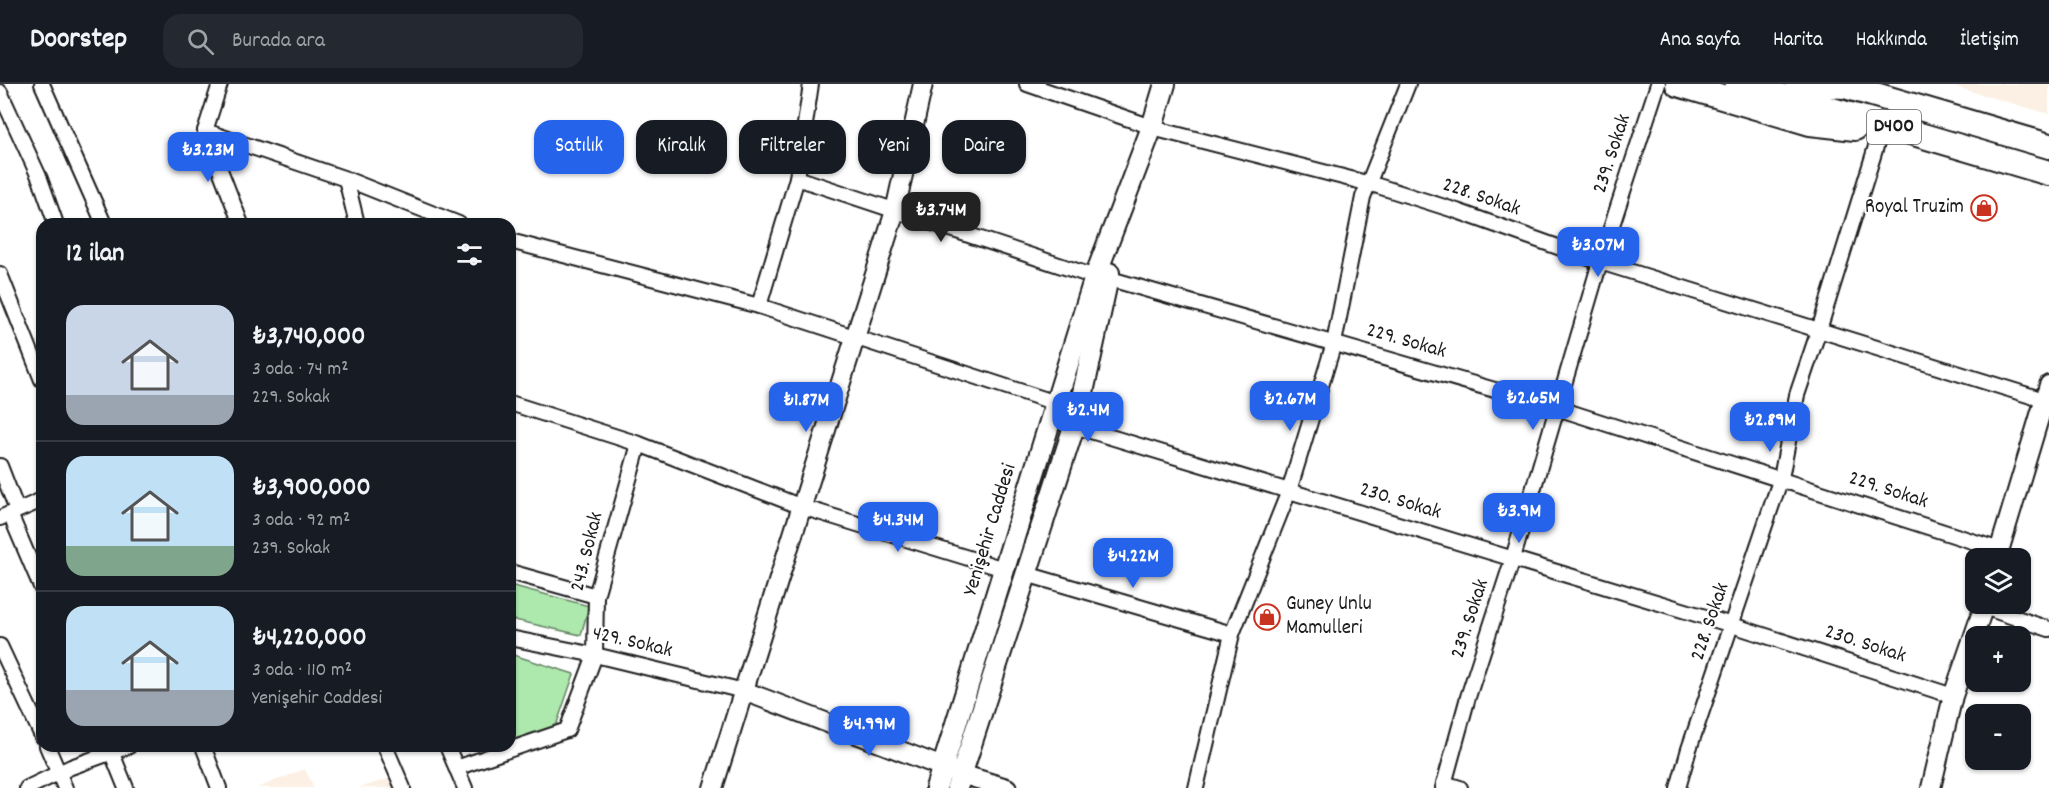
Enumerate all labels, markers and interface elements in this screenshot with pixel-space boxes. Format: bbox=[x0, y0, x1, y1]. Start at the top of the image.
search box bbox=[163, 14, 583, 68]
text: Doorstep bbox=[30, 21, 127, 61]
icon: search bbox=[184, 25, 217, 58]
text: Burada ara bbox=[232, 26, 325, 57]
text: Ana sayfa bbox=[1660, 26, 1740, 56]
text: Harita bbox=[1773, 26, 1823, 56]
text: Hakkında bbox=[1856, 26, 1927, 56]
text: İletişim bbox=[1960, 26, 2019, 56]
street label: 239. Sokak bbox=[1586, 110, 1640, 198]
road number: D400 bbox=[1867, 110, 1921, 144]
chip: Satılık bbox=[534, 120, 624, 174]
chip: Kiralık bbox=[636, 120, 727, 174]
chip: Filtreler bbox=[739, 120, 846, 174]
chip: Yeni bbox=[858, 120, 930, 174]
chip: Daire bbox=[942, 120, 1026, 174]
pin: ₺3.23M bbox=[159, 132, 257, 183]
text: ₺3.23M bbox=[182, 137, 234, 165]
street label: 228. Sokak bbox=[1438, 171, 1524, 225]
pin: ₺3.74M bbox=[892, 192, 990, 243]
place label: Royal Truzim bbox=[1865, 193, 1964, 223]
shop icon: Royal Truzim bbox=[1969, 193, 1999, 223]
text: ₺3.74M bbox=[915, 197, 967, 225]
pin: ₺3.07M bbox=[1549, 227, 1647, 278]
text: ₺3.07M bbox=[1571, 232, 1625, 260]
text: 12 ilan bbox=[66, 236, 124, 273]
icon: filters bbox=[453, 238, 486, 271]
street label: 229. Sokak bbox=[1362, 316, 1450, 368]
text: ₺3,740,000 bbox=[252, 319, 365, 356]
icon: home bbox=[114, 329, 186, 401]
text: 3 oda · 74 m² bbox=[252, 356, 348, 384]
pin: ₺2.65M bbox=[1484, 380, 1582, 431]
pin: ₺2.67M bbox=[1241, 381, 1339, 432]
pin: ₺1.87M bbox=[757, 382, 855, 433]
text: 229. Sokak bbox=[252, 384, 330, 412]
text: ₺2.65M bbox=[1506, 385, 1560, 413]
text: ₺2.67M bbox=[1264, 386, 1316, 414]
text: ₺1.87M bbox=[783, 387, 829, 415]
pin: ₺2.4M bbox=[1046, 392, 1130, 443]
text: ₺2.4M bbox=[1066, 397, 1110, 425]
pin: ₺2.89M bbox=[1721, 402, 1819, 453]
text: ₺2.89M bbox=[1744, 407, 1796, 435]
street label: Yenişehir Caddesi bbox=[957, 460, 1025, 600]
street label: 229. Sokak bbox=[1844, 464, 1932, 518]
text: ₺3,900,000 bbox=[252, 470, 371, 507]
street label: 230. Sokak bbox=[1355, 475, 1445, 529]
icon: home bbox=[114, 480, 186, 552]
pin: ₺3.9M bbox=[1477, 493, 1561, 544]
text: ₺3.9M bbox=[1497, 498, 1541, 526]
pin: ₺4.34M bbox=[849, 502, 947, 553]
text: 3 oda · 92 m² bbox=[252, 507, 350, 535]
text: ₺4.34M bbox=[872, 507, 924, 535]
street label: 243. Sokak bbox=[564, 509, 612, 595]
text: 239. Sokak bbox=[252, 535, 330, 563]
pin: ₺4.22M bbox=[1084, 538, 1182, 589]
text: ₺4.22M bbox=[1107, 543, 1159, 571]
map controls bbox=[1965, 548, 2031, 770]
button: layers bbox=[1965, 548, 2031, 614]
street label: 239. Sokak bbox=[1444, 575, 1498, 663]
street label: 228. Sokak bbox=[1684, 579, 1738, 665]
place label: Guney Unlu Mamulleri bbox=[1286, 590, 1372, 644]
shop icon: Guney Unlu Mamulleri bbox=[1252, 602, 1282, 632]
street label: 230. Sokak bbox=[1820, 618, 1910, 672]
street label: 429. Sokak bbox=[589, 619, 675, 667]
text: ₺4,220,000 bbox=[252, 620, 367, 657]
button: + bbox=[1965, 626, 2031, 692]
icon: home bbox=[114, 630, 186, 702]
text: 3 oda · 110 m² bbox=[252, 657, 352, 685]
text: Yenişehir Caddesi bbox=[252, 685, 382, 713]
button: − bbox=[1965, 704, 2031, 770]
pin: ₺4.99M bbox=[820, 706, 918, 757]
text: ₺4.99M bbox=[843, 711, 895, 739]

